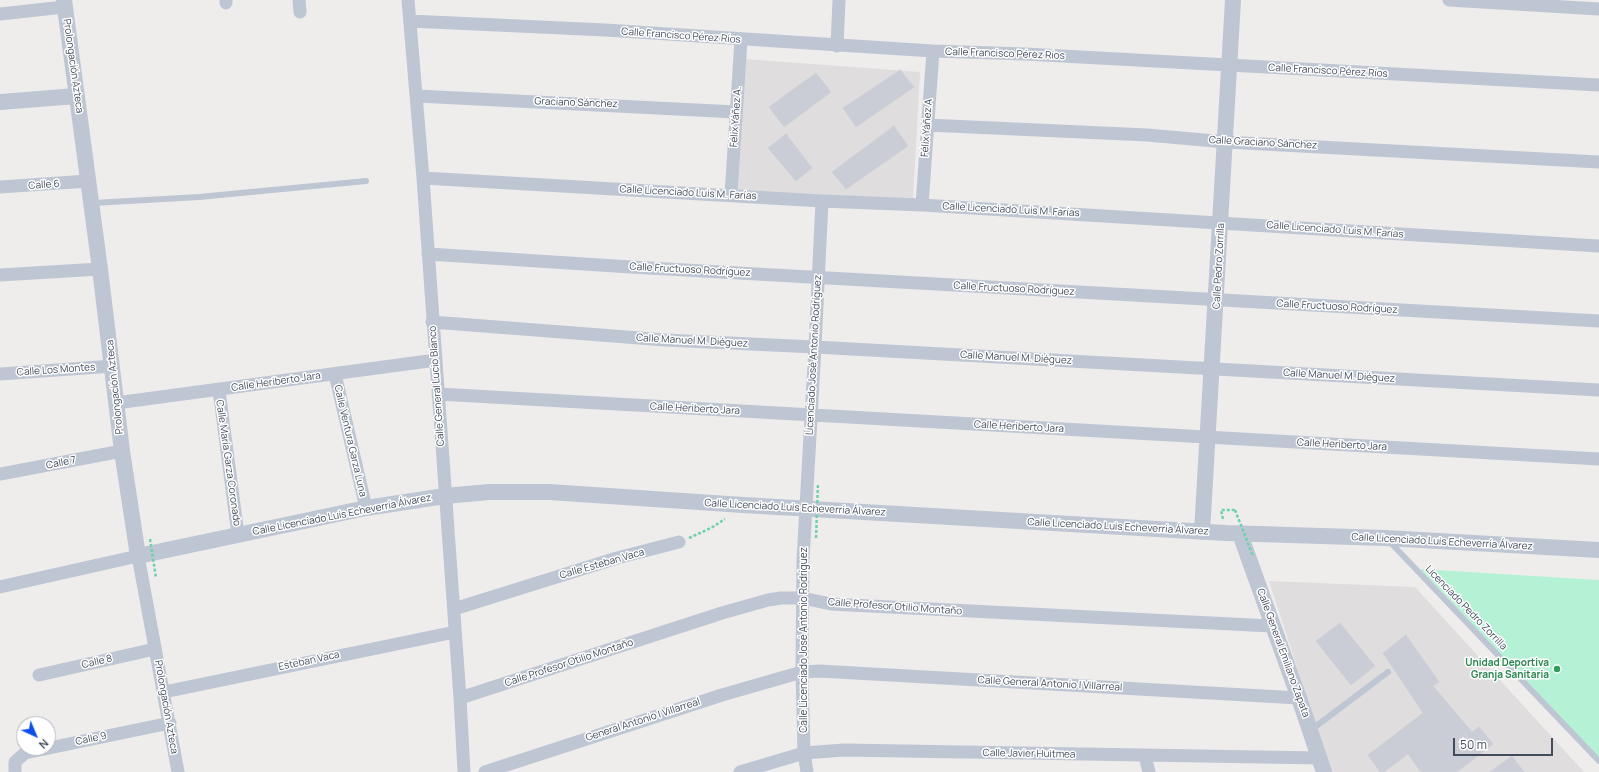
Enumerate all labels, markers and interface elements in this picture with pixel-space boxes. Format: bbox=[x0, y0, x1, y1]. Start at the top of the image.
street label: Prolongación Azteca bbox=[60, 18, 86, 114]
street label: Calle Francisco Pérez Ríos bbox=[621, 26, 741, 46]
street label: Calle Francisco Pérez Ríos bbox=[945, 46, 1065, 62]
street label: Calle Francisco Pérez Ríos bbox=[1268, 62, 1388, 80]
street label: Félix Yáñez A. bbox=[728, 86, 744, 148]
street label: Graciano Sánchez bbox=[534, 96, 618, 110]
street label: Félix Yáñez A bbox=[919, 98, 935, 158]
street label: Calle Graciano Sánchez bbox=[1208, 134, 1318, 152]
street label: Calle 6 bbox=[28, 178, 60, 192]
street label: Calle Licenciado Luis M. Farías bbox=[619, 183, 757, 203]
street label: Calle Licenciado Luis M. Farías bbox=[942, 200, 1080, 220]
street label: Calle Licenciado Luis M. Farías bbox=[1266, 219, 1404, 241]
street label: Calle Pedro Zorrilla bbox=[1211, 223, 1227, 309]
street label: Calle Fructuoso Rodríguez bbox=[629, 261, 751, 279]
street label: Licenciado José Antonio Rodríguez bbox=[804, 275, 824, 435]
street label: Calle Fructuoso Rodríguez bbox=[953, 280, 1075, 298]
street label: Calle Fructuoso Rodríguez bbox=[1276, 298, 1398, 316]
street label: Calle General Lucio Blanco bbox=[427, 325, 447, 447]
street label: Calle Manuel M. Diéguez bbox=[636, 332, 748, 350]
street label: Prolongación Azteca bbox=[104, 339, 126, 435]
street label: Calle Manuel M. Diéguez bbox=[960, 349, 1072, 367]
street label: Calle Los Montes bbox=[16, 361, 96, 379]
street label: Calle Manuel M. Diéguez bbox=[1283, 367, 1395, 385]
street label: Calle Heriberto Jara bbox=[231, 370, 321, 394]
street label: Calle Ventura Garza Luna bbox=[331, 384, 369, 498]
street label: Calle María Garza Coronado bbox=[213, 399, 243, 527]
street label: Calle Heriberto Jara bbox=[650, 401, 740, 417]
street label: Calle Heriberto Jara bbox=[974, 419, 1064, 435]
street label: Calle Heriberto Jara bbox=[1297, 437, 1387, 453]
street label: Calle 7 bbox=[45, 454, 77, 472]
street label: Calle Licenciado Luis Echeverría Álvarez bbox=[252, 492, 432, 538]
street label: Calle Licenciado Luis Echeverría Álvarez bbox=[704, 497, 886, 519]
street label: Calle Licenciado Luis Echeverría Álvarez bbox=[1027, 516, 1209, 538]
street label: Calle Licenciado Luis Echeverría Álvarez bbox=[1351, 531, 1533, 553]
street label: Calle Esteban Vaca bbox=[558, 546, 646, 582]
street label: Calle Licenciado José Antonio Rodríguez bbox=[798, 547, 810, 733]
street label: Licenciado Pedro Zorrilla bbox=[1423, 563, 1509, 653]
street label: Calle General Emiliano Zapata bbox=[1254, 587, 1312, 719]
street label: Calle Profesor Otilio Montaño bbox=[828, 596, 962, 618]
street label: Calle Profesor Otilio Montaño bbox=[503, 637, 635, 689]
street label: Esteban Vaca bbox=[277, 649, 341, 673]
street label: Calle 8 bbox=[81, 653, 113, 671]
place label: Unidad Deportiva Granja Sanitaria bbox=[1465, 657, 1549, 680]
street label: Prolongación Azteca bbox=[152, 659, 180, 755]
marker: Unidad Deportiva Granja Sanitaria bbox=[1552, 664, 1562, 674]
street label: Calle General Antonio I Villarreal bbox=[977, 674, 1123, 694]
street label: General Antonio I Villarreal bbox=[584, 696, 702, 744]
north arrow bbox=[16, 716, 56, 756]
street label: Calle 9 bbox=[74, 730, 108, 748]
scale bar bbox=[1455, 730, 1555, 756]
text: N bbox=[36, 736, 52, 752]
text: 50 m bbox=[1460, 736, 1487, 753]
street label: Calle Javier Huitmea bbox=[982, 747, 1076, 761]

